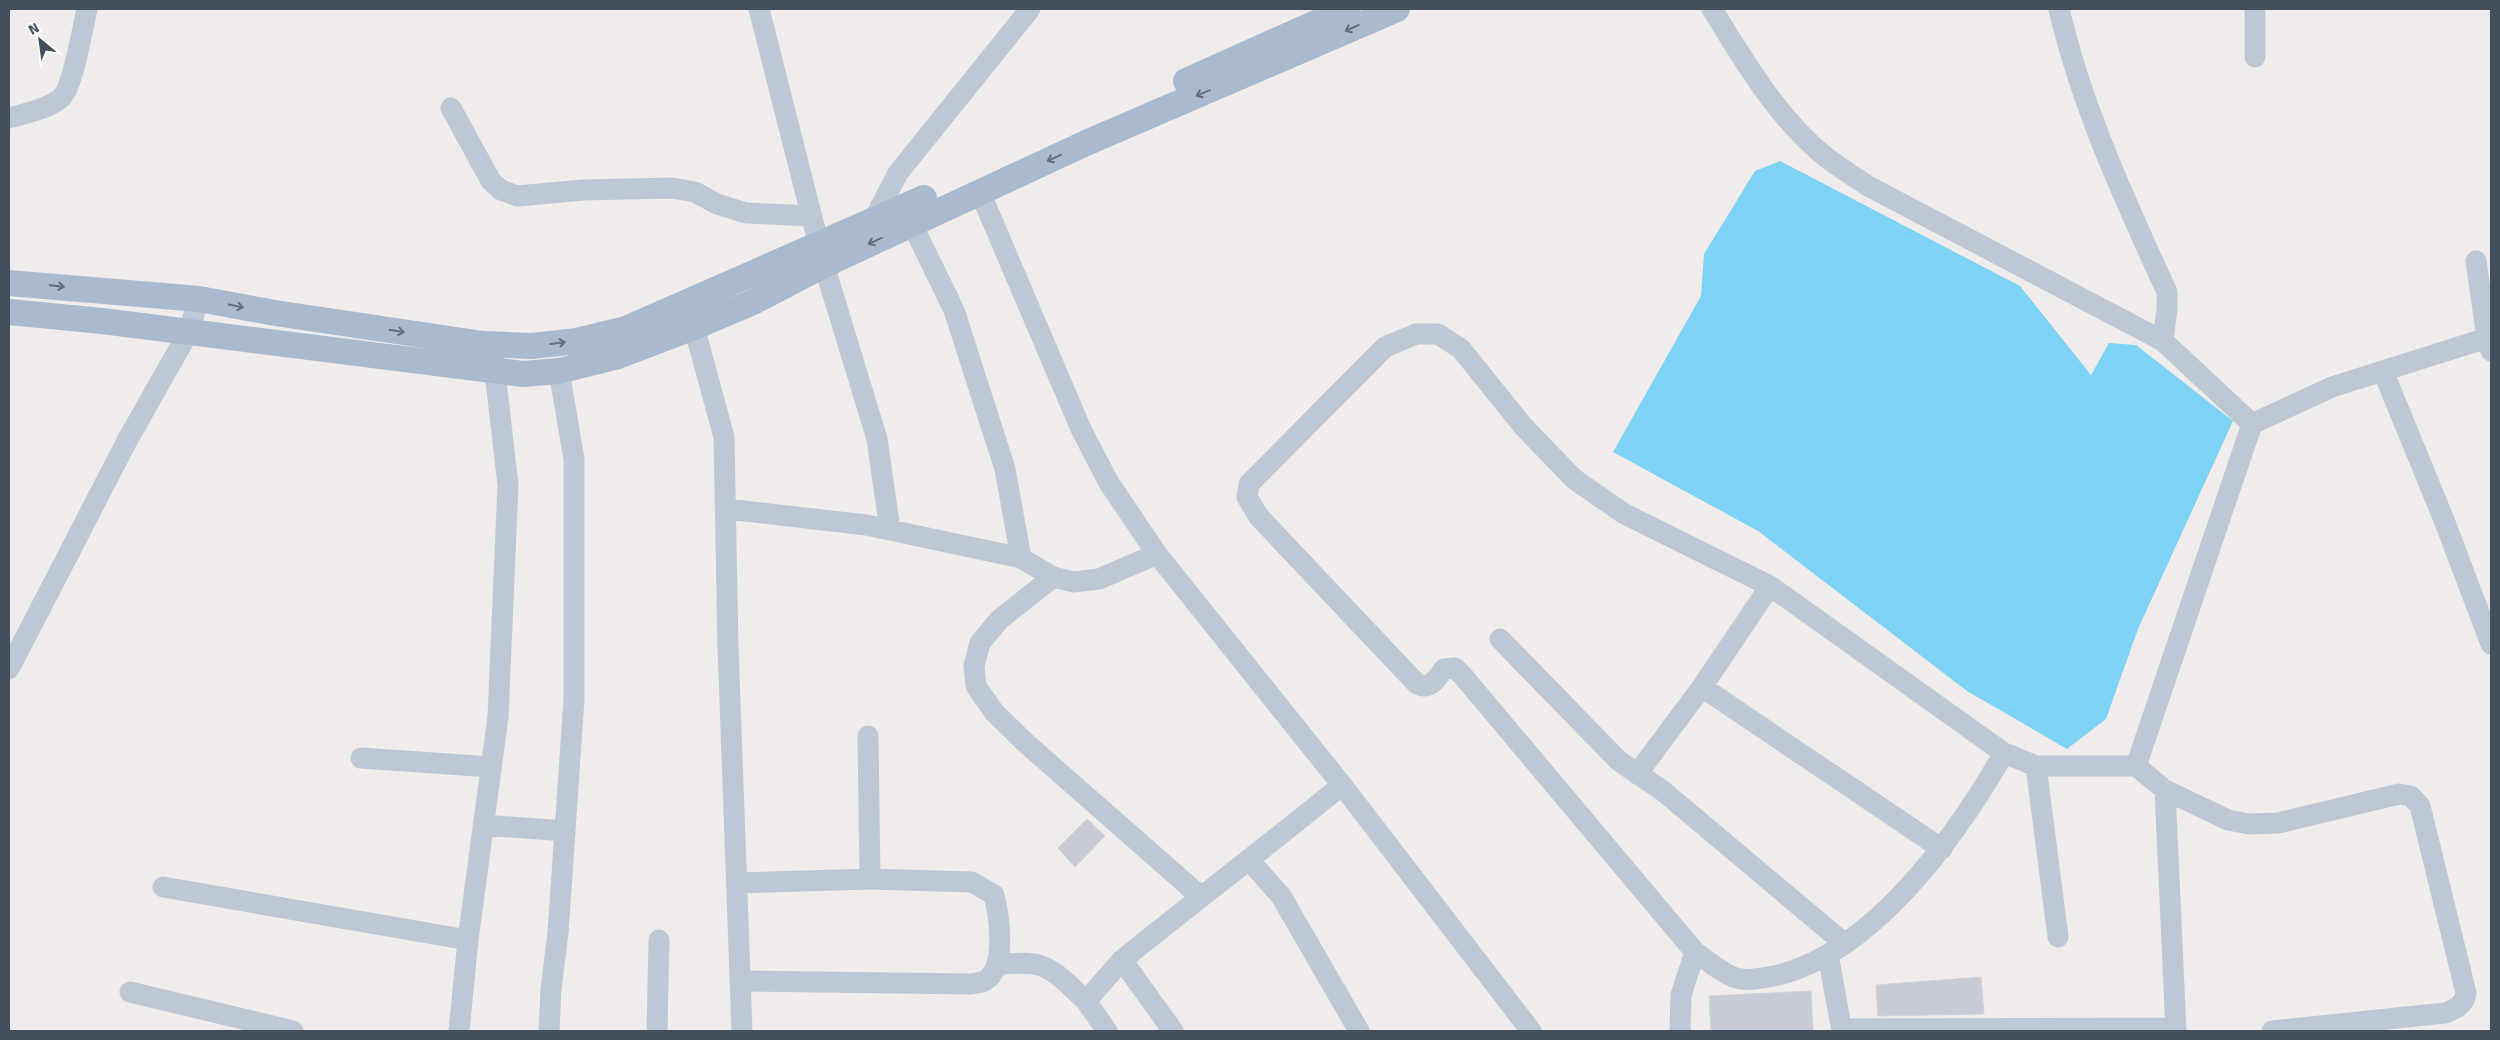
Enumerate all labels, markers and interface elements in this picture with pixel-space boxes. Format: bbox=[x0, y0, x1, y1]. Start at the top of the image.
north arrow bbox=[15, 15, 65, 65]
text: N bbox=[26, 19, 42, 39]
one-way arrow bbox=[1345, 24, 1360, 34]
one-way arrow bbox=[1196, 89, 1211, 99]
one-way arrow bbox=[1047, 154, 1062, 163]
one-way arrow bbox=[868, 237, 883, 246]
one-way arrow bbox=[49, 282, 65, 291]
one-way arrow bbox=[228, 301, 244, 311]
one-way arrow bbox=[388, 327, 404, 337]
one-way arrow bbox=[550, 338, 566, 348]

